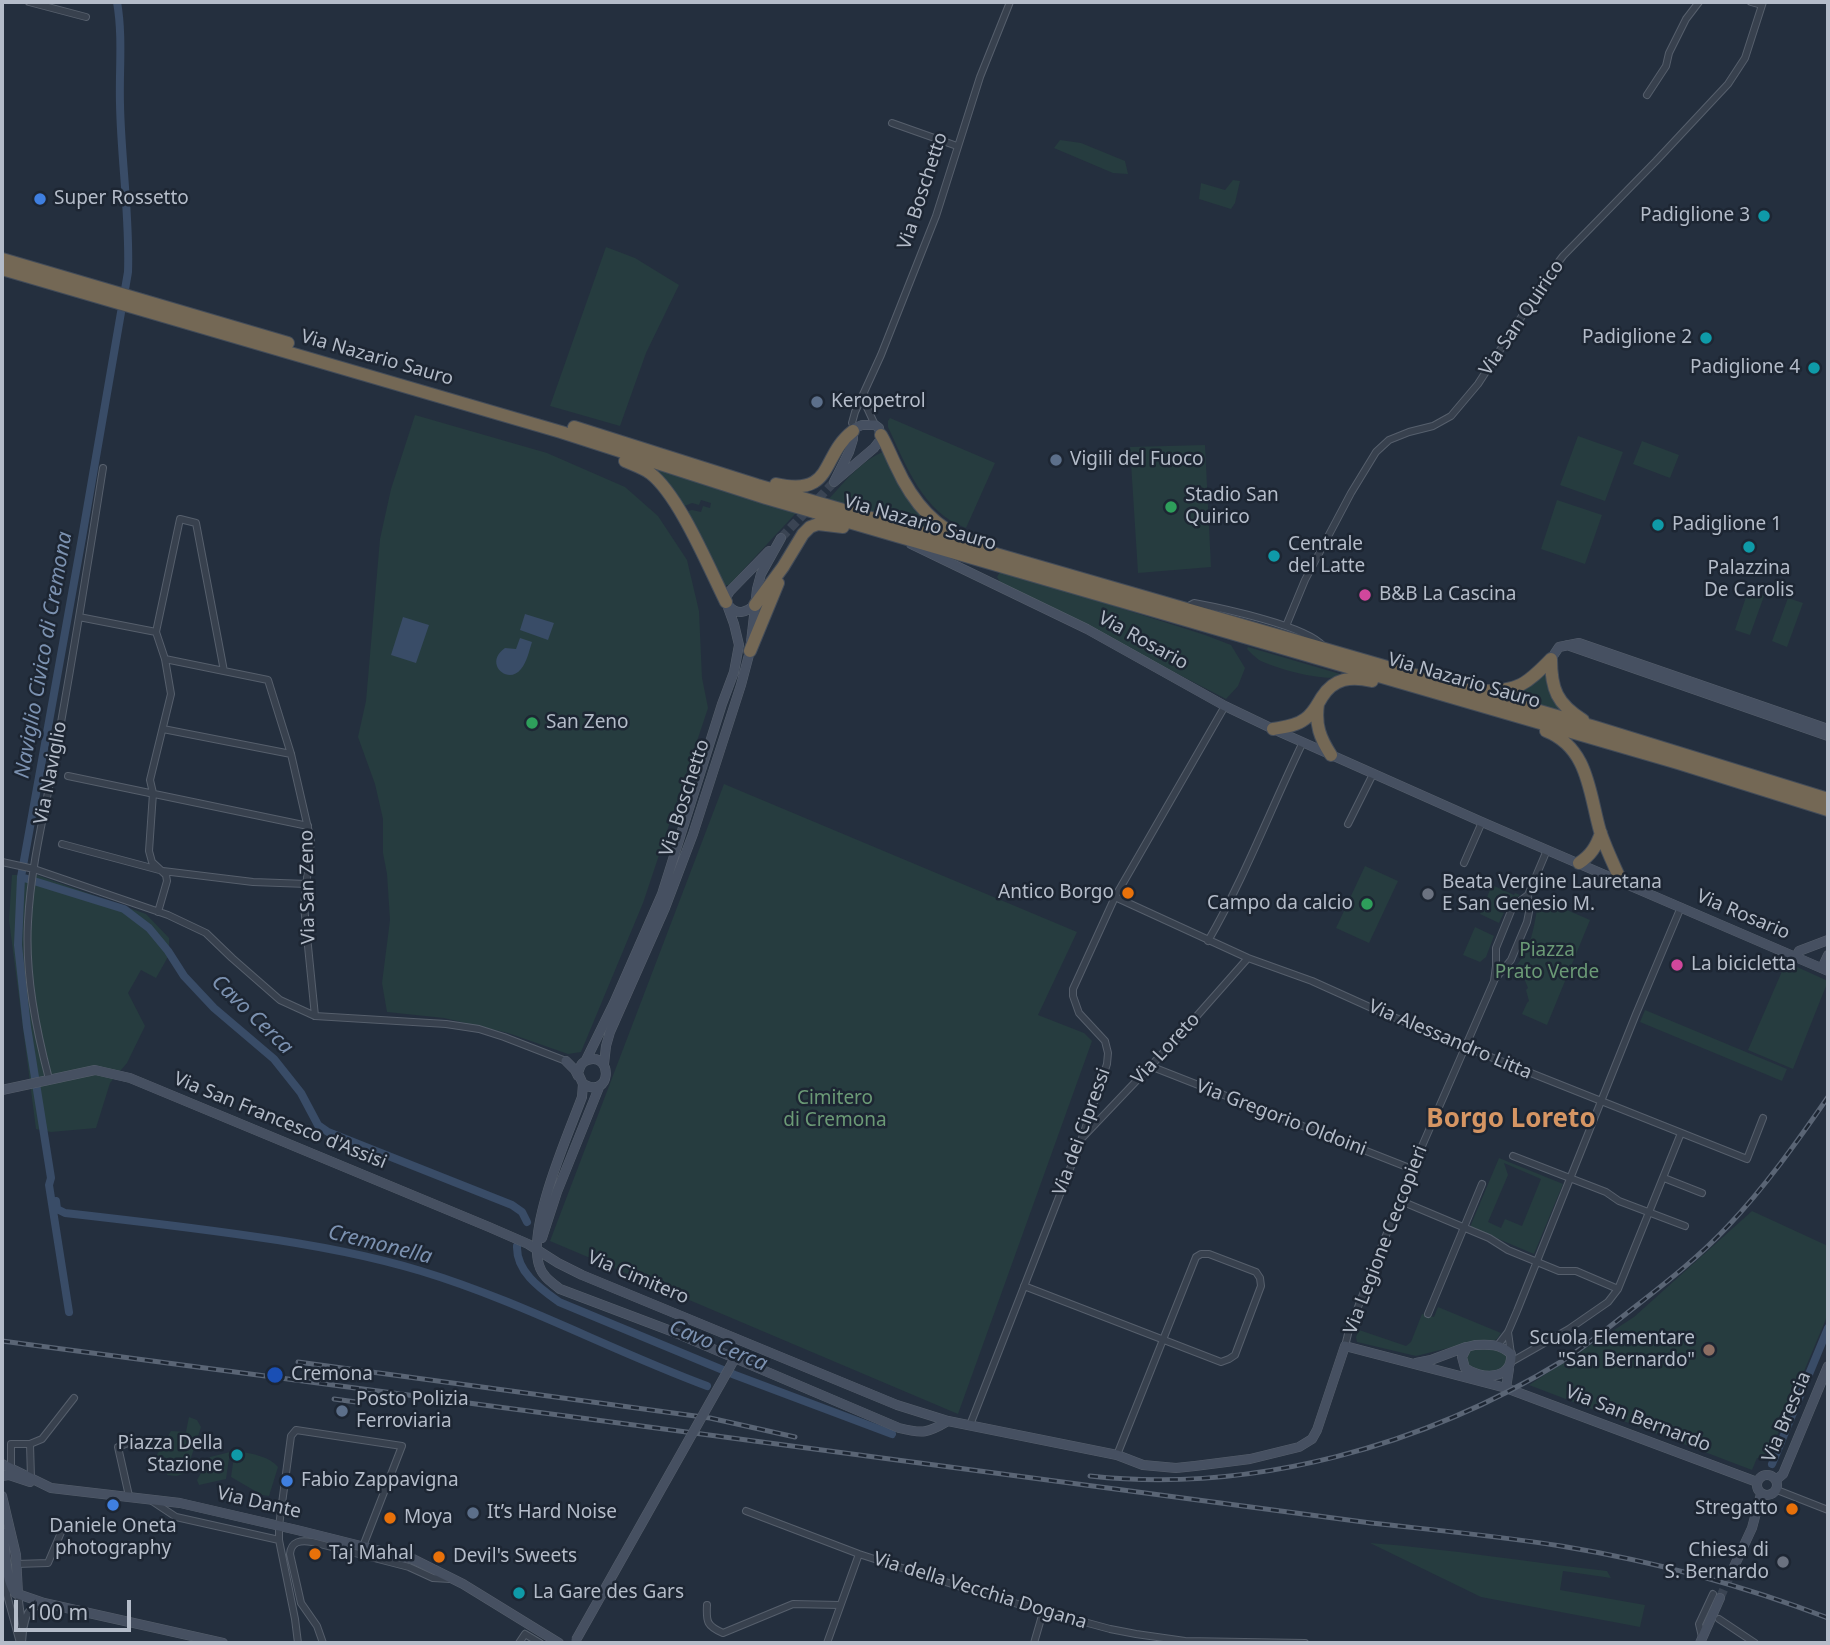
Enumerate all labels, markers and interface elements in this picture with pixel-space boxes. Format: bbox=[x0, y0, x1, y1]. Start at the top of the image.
street label: Via Boschetto bbox=[893, 130, 953, 252]
place label: Super Rossetto bbox=[54, 188, 189, 210]
marker: Super Rossetto bbox=[32, 191, 48, 207]
place label: Padiglione 3 bbox=[1640, 205, 1750, 227]
marker: Padiglione 3 bbox=[1756, 208, 1772, 224]
street label: Via San Quirico bbox=[1475, 256, 1569, 380]
street label: Via Nazario Sauro bbox=[298, 325, 456, 391]
place label: Padiglione 2 bbox=[1582, 327, 1692, 349]
marker: Padiglione 2 bbox=[1698, 330, 1714, 346]
place label: Padiglione 4 bbox=[1690, 357, 1800, 379]
marker: Padiglione 4 bbox=[1806, 360, 1822, 376]
place label: Keropetrol bbox=[831, 391, 926, 413]
marker: Keropetrol bbox=[809, 394, 825, 410]
place label: Vigili del Fuoco bbox=[1070, 449, 1204, 471]
marker: Vigili del Fuoco bbox=[1048, 452, 1064, 468]
place label: Stadio San Quirico bbox=[1185, 485, 1279, 529]
street label: Via Nazario Sauro bbox=[841, 490, 999, 556]
marker: Stadio San Quirico bbox=[1163, 499, 1179, 515]
place label: Padiglione 1 bbox=[1672, 514, 1782, 536]
marker: Padiglione 1 bbox=[1650, 517, 1666, 533]
water label: Naviglio Civico di Cremona bbox=[10, 530, 78, 780]
place label: Centrale del Latte bbox=[1288, 534, 1365, 578]
marker: Palazzina De Carolis bbox=[1741, 539, 1757, 555]
marker: Centrale del Latte bbox=[1266, 548, 1282, 564]
place label: Palazzina De Carolis bbox=[1704, 558, 1794, 602]
place label: B&B La Cascina bbox=[1379, 584, 1516, 606]
marker: B&B La Cascina bbox=[1357, 587, 1373, 603]
street label: Via Rosario bbox=[1094, 607, 1192, 675]
street label: Via Nazario Sauro bbox=[1385, 648, 1543, 714]
place label: San Zeno bbox=[546, 712, 629, 734]
marker: San Zeno bbox=[524, 715, 540, 731]
street label: Via Naviglio bbox=[30, 720, 72, 826]
street label: Via Boschetto bbox=[655, 737, 715, 859]
street label: Via San Zeno bbox=[296, 830, 320, 944]
place label: Beata Vergine Lauretana E San Genesio M. bbox=[1442, 872, 1662, 916]
place label: Antico Borgo bbox=[998, 882, 1114, 904]
marker: Antico Borgo bbox=[1120, 885, 1136, 901]
street label: Via Rosario bbox=[1693, 885, 1793, 945]
marker: Beata Vergine Lauretana E San Genesio M. bbox=[1420, 886, 1436, 902]
place label: Campo da calcio bbox=[1207, 893, 1353, 915]
marker: Campo da calcio bbox=[1359, 896, 1375, 912]
park label: Piazza Prato Verde bbox=[1495, 940, 1599, 984]
place label: La bicicletta bbox=[1691, 954, 1796, 976]
marker: La bicicletta bbox=[1669, 957, 1685, 973]
water label: Cavo Cerca bbox=[206, 970, 298, 1060]
street label: Via Alessandro Litta bbox=[1365, 995, 1535, 1085]
street label: Via Loreto bbox=[1127, 1008, 1205, 1090]
street label: Via dei Cipressi bbox=[1048, 1065, 1116, 1199]
street label: Via San Francesco d'Assisi bbox=[170, 1068, 390, 1174]
street label: Via Gregorio Oldoini bbox=[1193, 1075, 1369, 1161]
park label: Cimitero di Cremona bbox=[783, 1088, 887, 1132]
district label: Borgo Loreto bbox=[1426, 1104, 1596, 1136]
street label: Via Legione Ceccopieri bbox=[1339, 1142, 1433, 1338]
water label: Cremonella bbox=[325, 1220, 435, 1270]
street label: Via Cimitero bbox=[584, 1246, 692, 1310]
water label: Cavo Cerca bbox=[665, 1315, 771, 1377]
place label: Scuola Elementare "San Bernardo" bbox=[1530, 1328, 1695, 1372]
marker: Scuola Elementare "San Bernardo" bbox=[1701, 1342, 1717, 1358]
place label: Cremona bbox=[291, 1364, 373, 1386]
marker: Cremona bbox=[265, 1365, 285, 1385]
street label: Via Brescia bbox=[1758, 1368, 1816, 1466]
street label: Via San Bernardo bbox=[1562, 1381, 1714, 1457]
place label: Posto Polizia Ferroviaria bbox=[356, 1389, 469, 1433]
marker: Posto Polizia Ferroviaria bbox=[334, 1403, 350, 1419]
place label: Piazza Della Stazione bbox=[117, 1433, 223, 1477]
marker: Piazza Della Stazione bbox=[229, 1447, 245, 1463]
place label: Fabio Zappavigna bbox=[301, 1470, 459, 1492]
marker: Fabio Zappavigna bbox=[279, 1473, 295, 1489]
street label: Via Dante bbox=[215, 1482, 303, 1524]
marker: Daniele Oneta photography bbox=[105, 1497, 121, 1513]
place label: Stregatto bbox=[1695, 1498, 1778, 1520]
marker: Stregatto bbox=[1784, 1501, 1800, 1517]
place label: It’s Hard Noise bbox=[487, 1502, 617, 1524]
marker: It’s Hard Noise bbox=[465, 1505, 481, 1521]
place label: Moya bbox=[404, 1507, 453, 1529]
marker: Moya bbox=[382, 1510, 398, 1526]
place label: Daniele Oneta photography bbox=[49, 1516, 177, 1560]
place label: Chiesa di S. Bernardo bbox=[1665, 1540, 1769, 1584]
place label: Taj Mahal bbox=[329, 1543, 414, 1565]
marker: Taj Mahal bbox=[307, 1546, 323, 1562]
place label: Devil's Sweets bbox=[453, 1546, 577, 1568]
street label: Via della Vecchia Dogana bbox=[871, 1548, 1089, 1634]
marker: Devil's Sweets bbox=[431, 1549, 447, 1565]
marker: Chiesa di S. Bernardo bbox=[1775, 1554, 1791, 1570]
place label: La Gare des Gars bbox=[533, 1582, 684, 1604]
marker: La Gare des Gars bbox=[511, 1585, 527, 1601]
scale bar bbox=[18, 1586, 135, 1630]
text: 100 m bbox=[27, 1598, 88, 1626]

